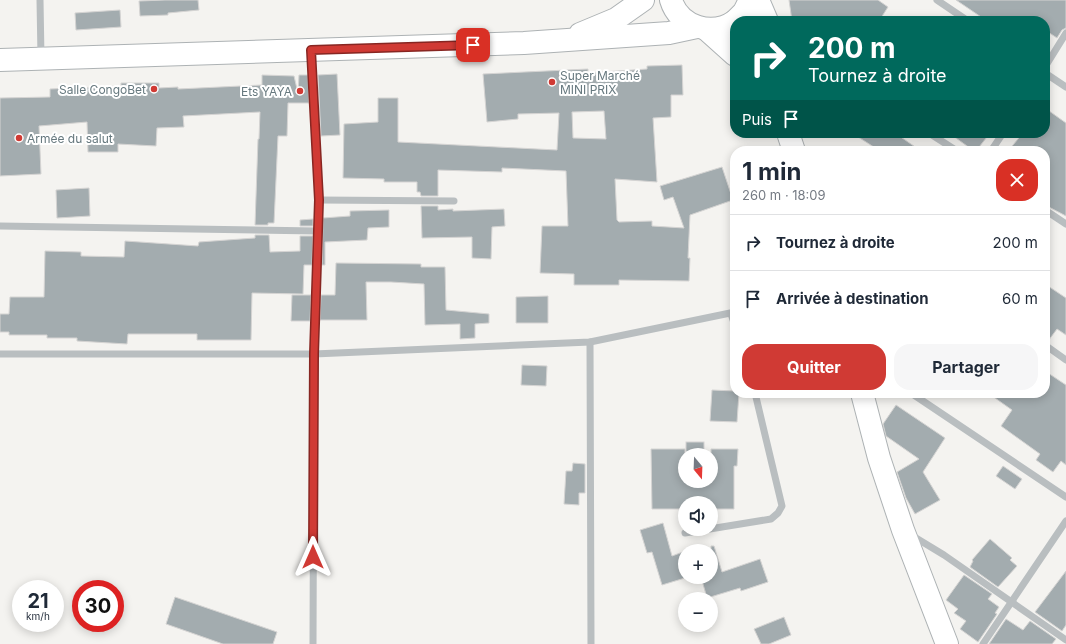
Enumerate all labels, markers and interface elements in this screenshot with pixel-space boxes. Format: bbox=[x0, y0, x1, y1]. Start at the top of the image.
pin bbox=[456, 28, 490, 62]
text: 200 m bbox=[808, 31, 896, 65]
icon: right bbox=[742, 32, 794, 84]
icon: arrive bbox=[462, 34, 484, 56]
text: Tournez à droite bbox=[808, 65, 947, 86]
place label: Super Marché MINI PRIX bbox=[560, 68, 640, 97]
marker: Super Marché MINI PRIX bbox=[547, 77, 557, 87]
place label: Salle CongoBet bbox=[59, 82, 146, 97]
marker: Salle CongoBet bbox=[149, 84, 159, 94]
place label: Ets YAYA bbox=[241, 84, 292, 99]
marker: Ets YAYA bbox=[295, 86, 305, 96]
icon: arrive bbox=[780, 108, 802, 130]
text: Puis bbox=[742, 110, 772, 129]
place label: Armée du salut bbox=[27, 131, 113, 146]
marker: Armée du salut bbox=[14, 133, 24, 143]
text: 1 min bbox=[742, 157, 801, 186]
button: close bbox=[996, 159, 1038, 201]
text: 260 m · 18:09 bbox=[742, 187, 826, 203]
icon: right bbox=[742, 232, 764, 254]
text: Tournez à droite bbox=[776, 233, 895, 252]
text: 200 m bbox=[993, 233, 1038, 252]
icon: arrive bbox=[742, 288, 764, 310]
text: Arrivée à destination bbox=[776, 289, 929, 308]
text: 60 m bbox=[1002, 289, 1038, 308]
button: Quitter bbox=[742, 344, 886, 390]
button: Partager bbox=[894, 344, 1038, 390]
north arrow bbox=[678, 448, 718, 488]
map controls bbox=[678, 448, 718, 632]
button: sound bbox=[678, 496, 718, 536]
position arrow bbox=[292, 536, 334, 578]
button: + bbox=[678, 544, 718, 584]
speed limit sign: 30 bbox=[72, 580, 124, 632]
text: 21 bbox=[27, 589, 49, 613]
button: − bbox=[678, 592, 718, 632]
text: km/h bbox=[26, 610, 50, 622]

